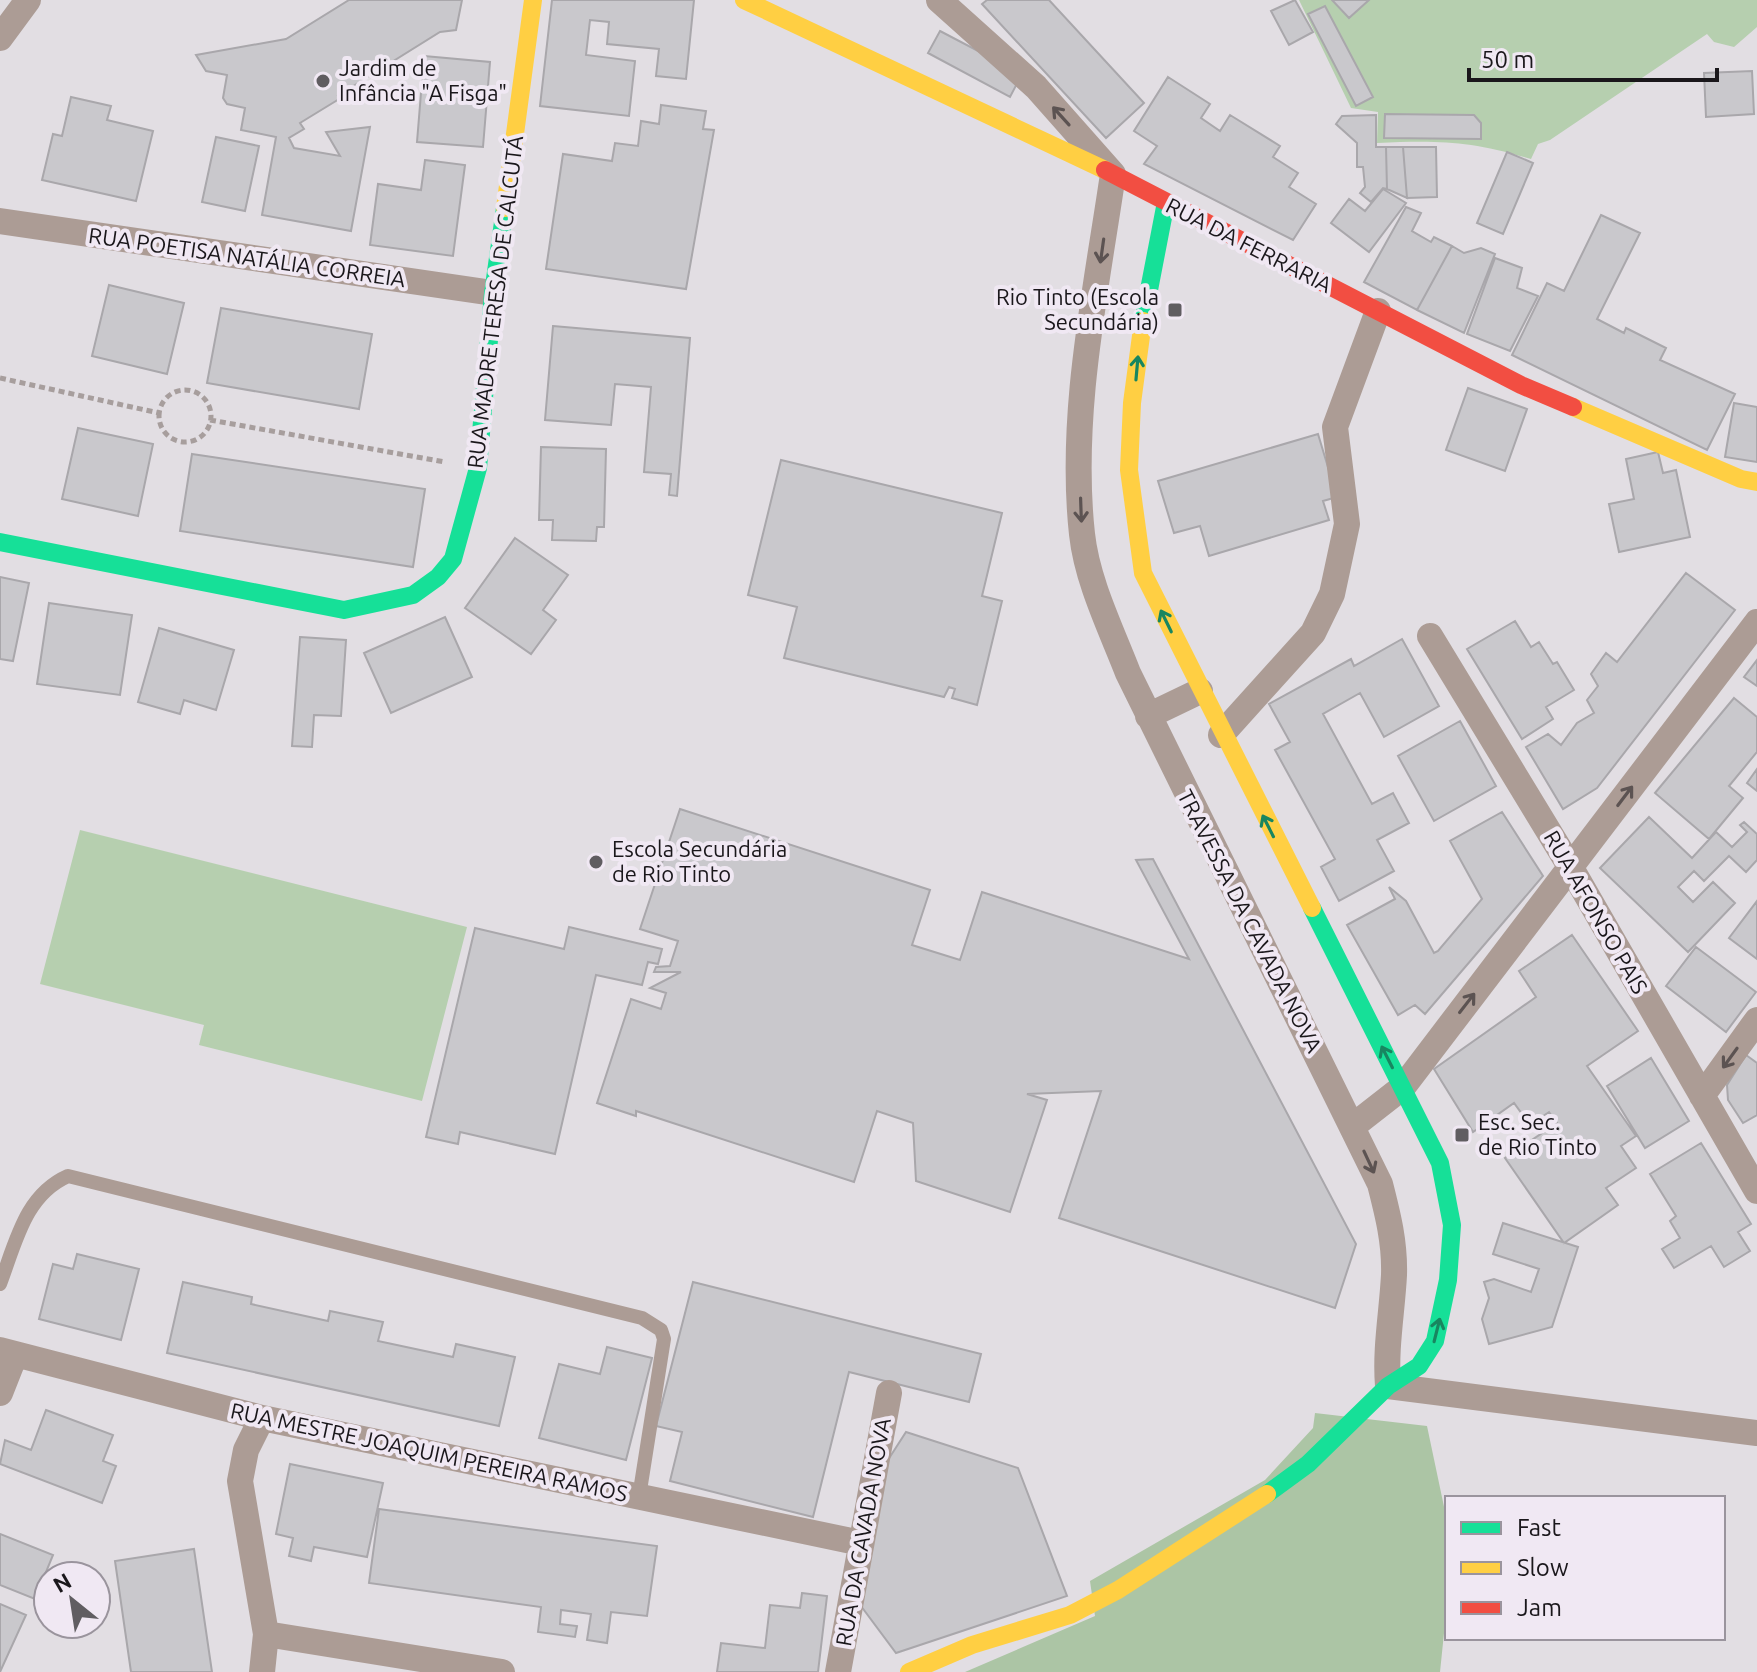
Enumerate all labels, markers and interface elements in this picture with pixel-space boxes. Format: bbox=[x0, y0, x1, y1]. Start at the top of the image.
scale bar bbox=[1469, 32, 1717, 82]
text: 50 m bbox=[1481, 46, 1534, 73]
place label: Jardim de Infância "A Fisga" bbox=[339, 55, 507, 105]
marker: Jardim de Infância "A Fisga" bbox=[314, 72, 332, 90]
one-way arrow bbox=[1052, 106, 1070, 126]
street label: RUA MADRE TERESA DE CALCUTÁ bbox=[461, 133, 527, 470]
street label: RUA DA FERRARIA bbox=[1162, 192, 1337, 297]
street label: RUA POETISA NATÁLIA CORREIA bbox=[87, 221, 408, 291]
one-way arrow bbox=[1094, 238, 1109, 263]
place label: Rio Tinto (Escola Secundária) bbox=[996, 284, 1159, 335]
marker: Rio Tinto (Escola Secundária) bbox=[1166, 301, 1184, 319]
one-way arrow bbox=[1130, 355, 1145, 382]
one-way arrow bbox=[1073, 496, 1088, 523]
one-way arrow bbox=[1158, 610, 1173, 634]
street label: TRAVESSA DA CAVADA NOVA bbox=[1173, 785, 1328, 1057]
one-way arrow bbox=[1616, 786, 1633, 807]
one-way arrow bbox=[1260, 815, 1276, 838]
street label: RUA AFONSO PAIS bbox=[1540, 826, 1653, 998]
place label: Escola Secundária de Rio Tinto bbox=[612, 836, 787, 886]
marker: Escola Secundária de Rio Tinto bbox=[587, 853, 605, 871]
one-way arrow bbox=[1459, 993, 1476, 1014]
one-way arrow bbox=[1379, 1046, 1395, 1070]
one-way arrow bbox=[1722, 1047, 1738, 1069]
place label: Esc. Sec. de Rio Tinto bbox=[1478, 1109, 1597, 1159]
marker: Esc. Sec. de Rio Tinto bbox=[1453, 1126, 1471, 1144]
one-way arrow bbox=[1363, 1150, 1378, 1174]
one-way arrow bbox=[1430, 1318, 1445, 1344]
street label: RUA MESTRE JOAQUIM PEREIRA RAMOS bbox=[228, 1397, 630, 1506]
street label: RUA DA CAVADA NOVA bbox=[830, 1415, 895, 1648]
legend bbox=[1445, 1496, 1725, 1640]
text: Fast bbox=[1517, 1514, 1561, 1541]
text: Slow bbox=[1517, 1554, 1569, 1581]
north arrow bbox=[32, 1560, 112, 1640]
text: N bbox=[48, 1567, 75, 1597]
text: Jam bbox=[1517, 1594, 1562, 1621]

